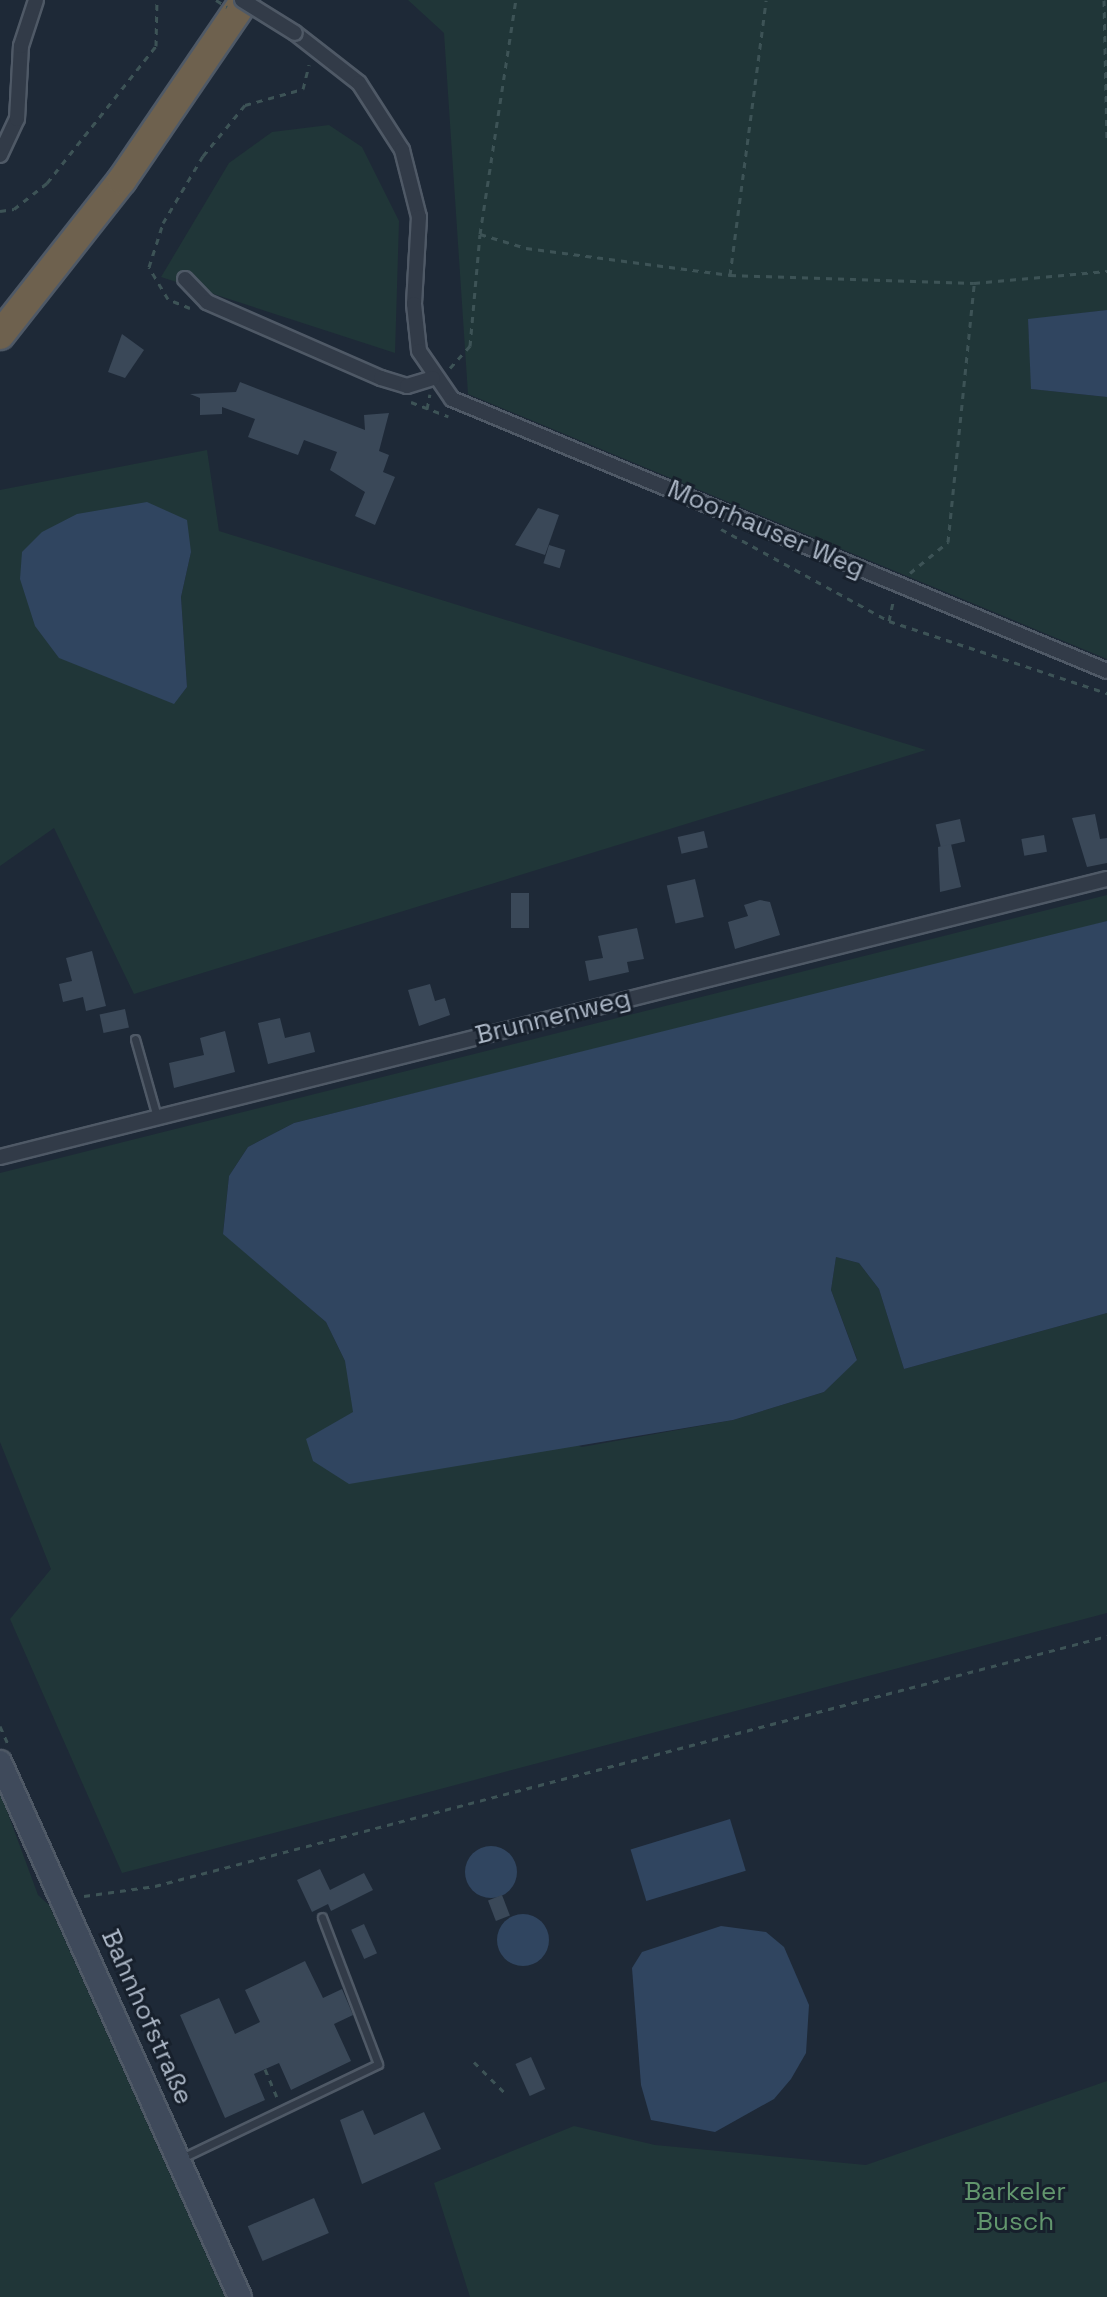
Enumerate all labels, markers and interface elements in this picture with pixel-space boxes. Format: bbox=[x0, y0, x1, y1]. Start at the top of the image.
street label: Moorhauser Weg bbox=[663, 473, 869, 585]
street label: Brunnenweg bbox=[472, 983, 634, 1051]
street label: Bahnhofstraße bbox=[94, 1925, 200, 2109]
park label: Barkeler Busch bbox=[964, 2176, 1066, 2238]

